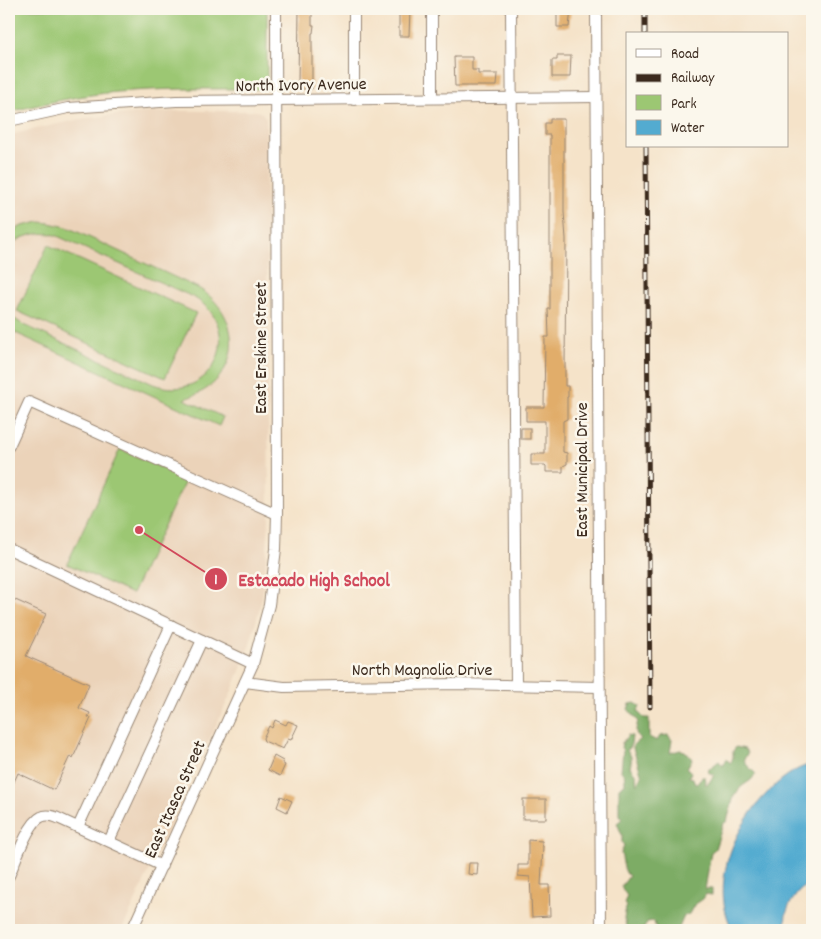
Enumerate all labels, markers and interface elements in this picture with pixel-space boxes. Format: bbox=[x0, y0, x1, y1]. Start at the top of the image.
legend bbox=[626, 32, 788, 148]
text: Road bbox=[671, 44, 699, 66]
text: Railway bbox=[671, 68, 715, 90]
street label: North Ivory Avenue bbox=[235, 73, 367, 100]
text: Park bbox=[671, 94, 697, 116]
text: Water bbox=[671, 118, 705, 140]
street label: East Erskine Street bbox=[250, 282, 275, 414]
street label: East Municipal Drive bbox=[571, 402, 596, 538]
callout: Estacado High School bbox=[204, 562, 400, 596]
text: Estacado High School bbox=[238, 569, 390, 596]
text: 1 bbox=[214, 570, 218, 592]
street label: North Magnolia Drive bbox=[352, 659, 492, 684]
street label: East Itasca Street bbox=[139, 737, 214, 863]

